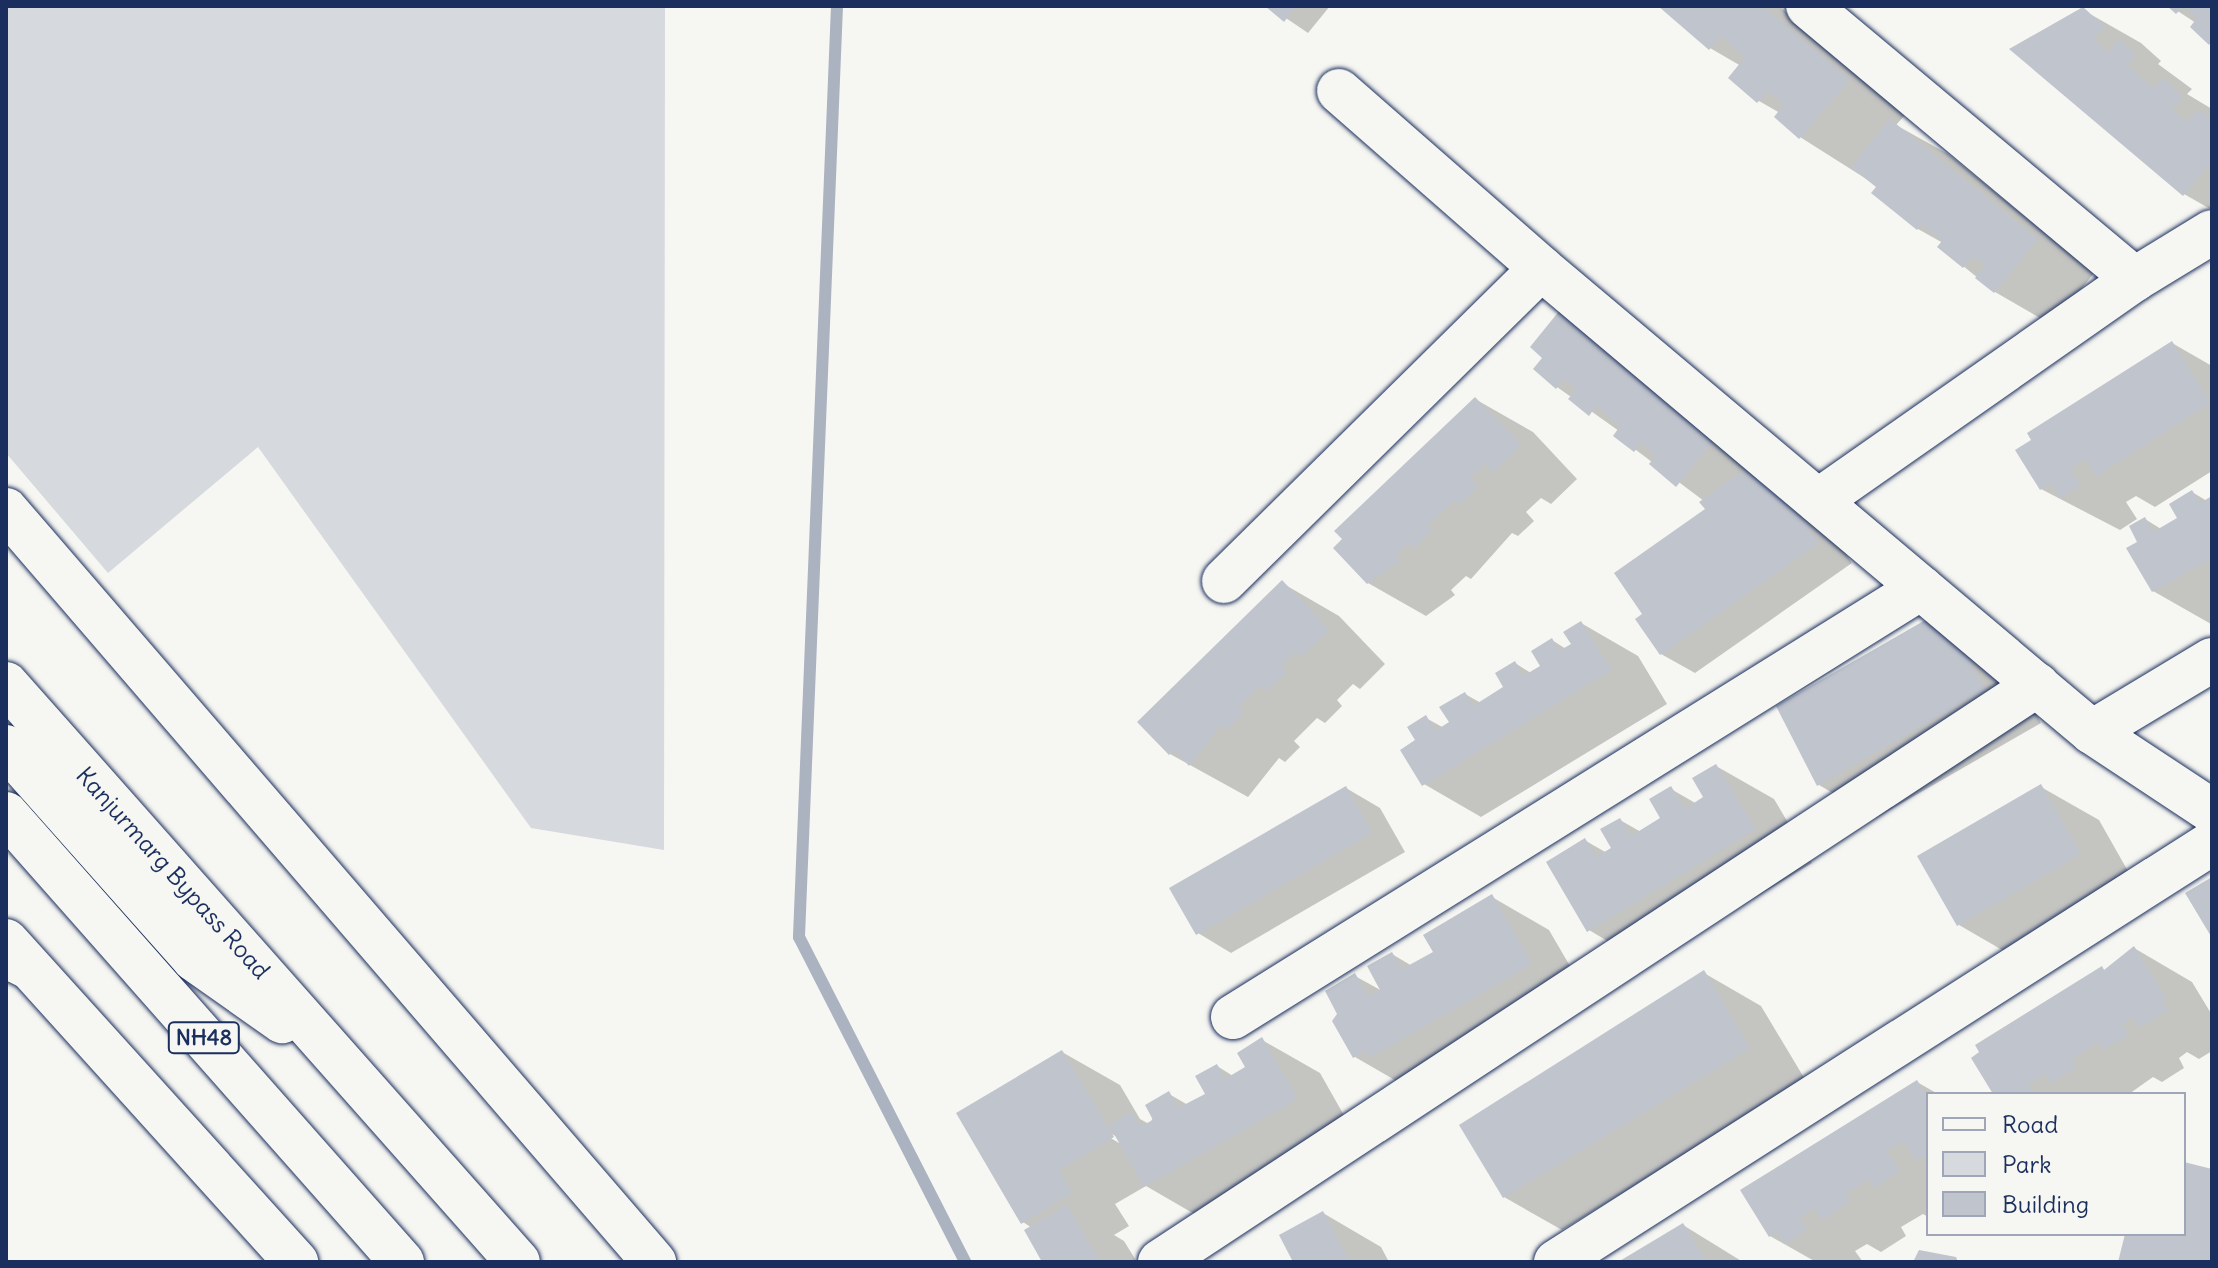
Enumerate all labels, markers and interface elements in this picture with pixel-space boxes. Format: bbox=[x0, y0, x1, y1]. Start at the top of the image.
street label: Kanjurmarg Bypass Road bbox=[70, 761, 276, 985]
road number: NH48 bbox=[166, 1020, 242, 1056]
legend bbox=[1926, 1092, 2186, 1236]
text: Road bbox=[2002, 1109, 2058, 1139]
text: Park bbox=[2002, 1149, 2052, 1179]
text: Building bbox=[2002, 1189, 2089, 1219]

